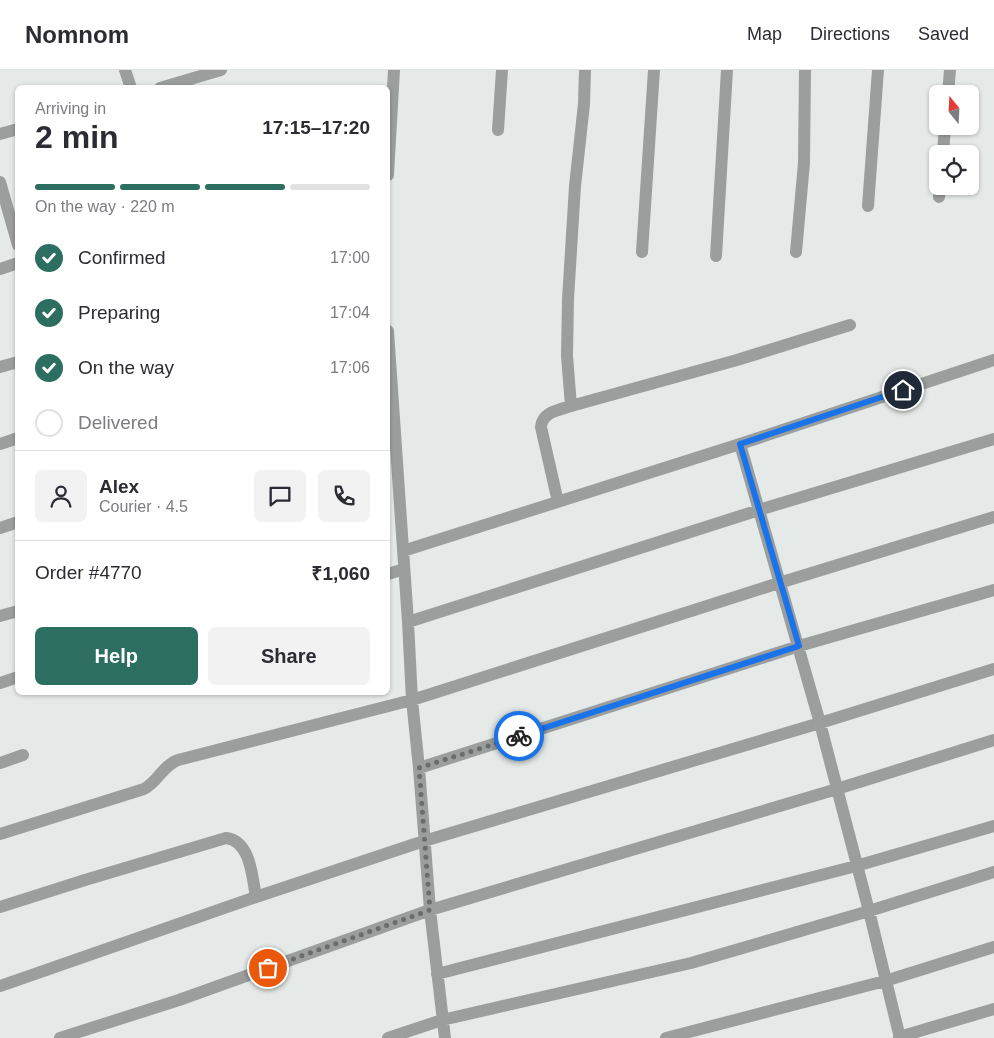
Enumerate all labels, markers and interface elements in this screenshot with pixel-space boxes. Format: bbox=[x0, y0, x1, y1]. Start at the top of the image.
text: Nomnom bbox=[25, 21, 129, 48]
text: Map bbox=[747, 24, 782, 44]
text: Directions bbox=[810, 24, 890, 44]
text: Saved bbox=[918, 24, 969, 44]
north arrow bbox=[929, 85, 979, 135]
map controls bbox=[929, 85, 979, 195]
text: Arriving in bbox=[35, 100, 106, 117]
text: 17:15–17:20 bbox=[262, 117, 370, 138]
text: 2 min bbox=[35, 119, 119, 155]
button: locate bbox=[929, 145, 979, 195]
text: On the way · 220 m bbox=[35, 198, 175, 215]
icon: check bbox=[35, 244, 63, 272]
text: Confirmed bbox=[78, 247, 166, 268]
text: 17:00 bbox=[330, 249, 370, 266]
icon: check bbox=[35, 299, 63, 327]
text: Preparing bbox=[78, 302, 160, 323]
text: 17:04 bbox=[330, 304, 370, 321]
icon: check bbox=[35, 354, 63, 382]
text: On the way bbox=[78, 357, 174, 378]
text: 17:06 bbox=[330, 359, 370, 376]
pin bbox=[882, 369, 924, 411]
icon: home bbox=[889, 376, 917, 404]
text: Delivered bbox=[78, 412, 158, 433]
button: person bbox=[35, 470, 87, 522]
button: chat bbox=[254, 470, 306, 522]
button: phone bbox=[318, 470, 370, 522]
text: Alex bbox=[99, 476, 139, 497]
text: Courier · 4.5 bbox=[99, 498, 188, 515]
text: Order #4770 bbox=[35, 562, 142, 583]
text: ₹1,060 bbox=[312, 563, 370, 584]
button: Help bbox=[35, 627, 198, 685]
button: Share bbox=[208, 627, 370, 685]
courier bbox=[494, 711, 544, 761]
icon: bike bbox=[505, 722, 533, 750]
pin bbox=[247, 947, 289, 989]
icon: bag bbox=[254, 954, 282, 982]

